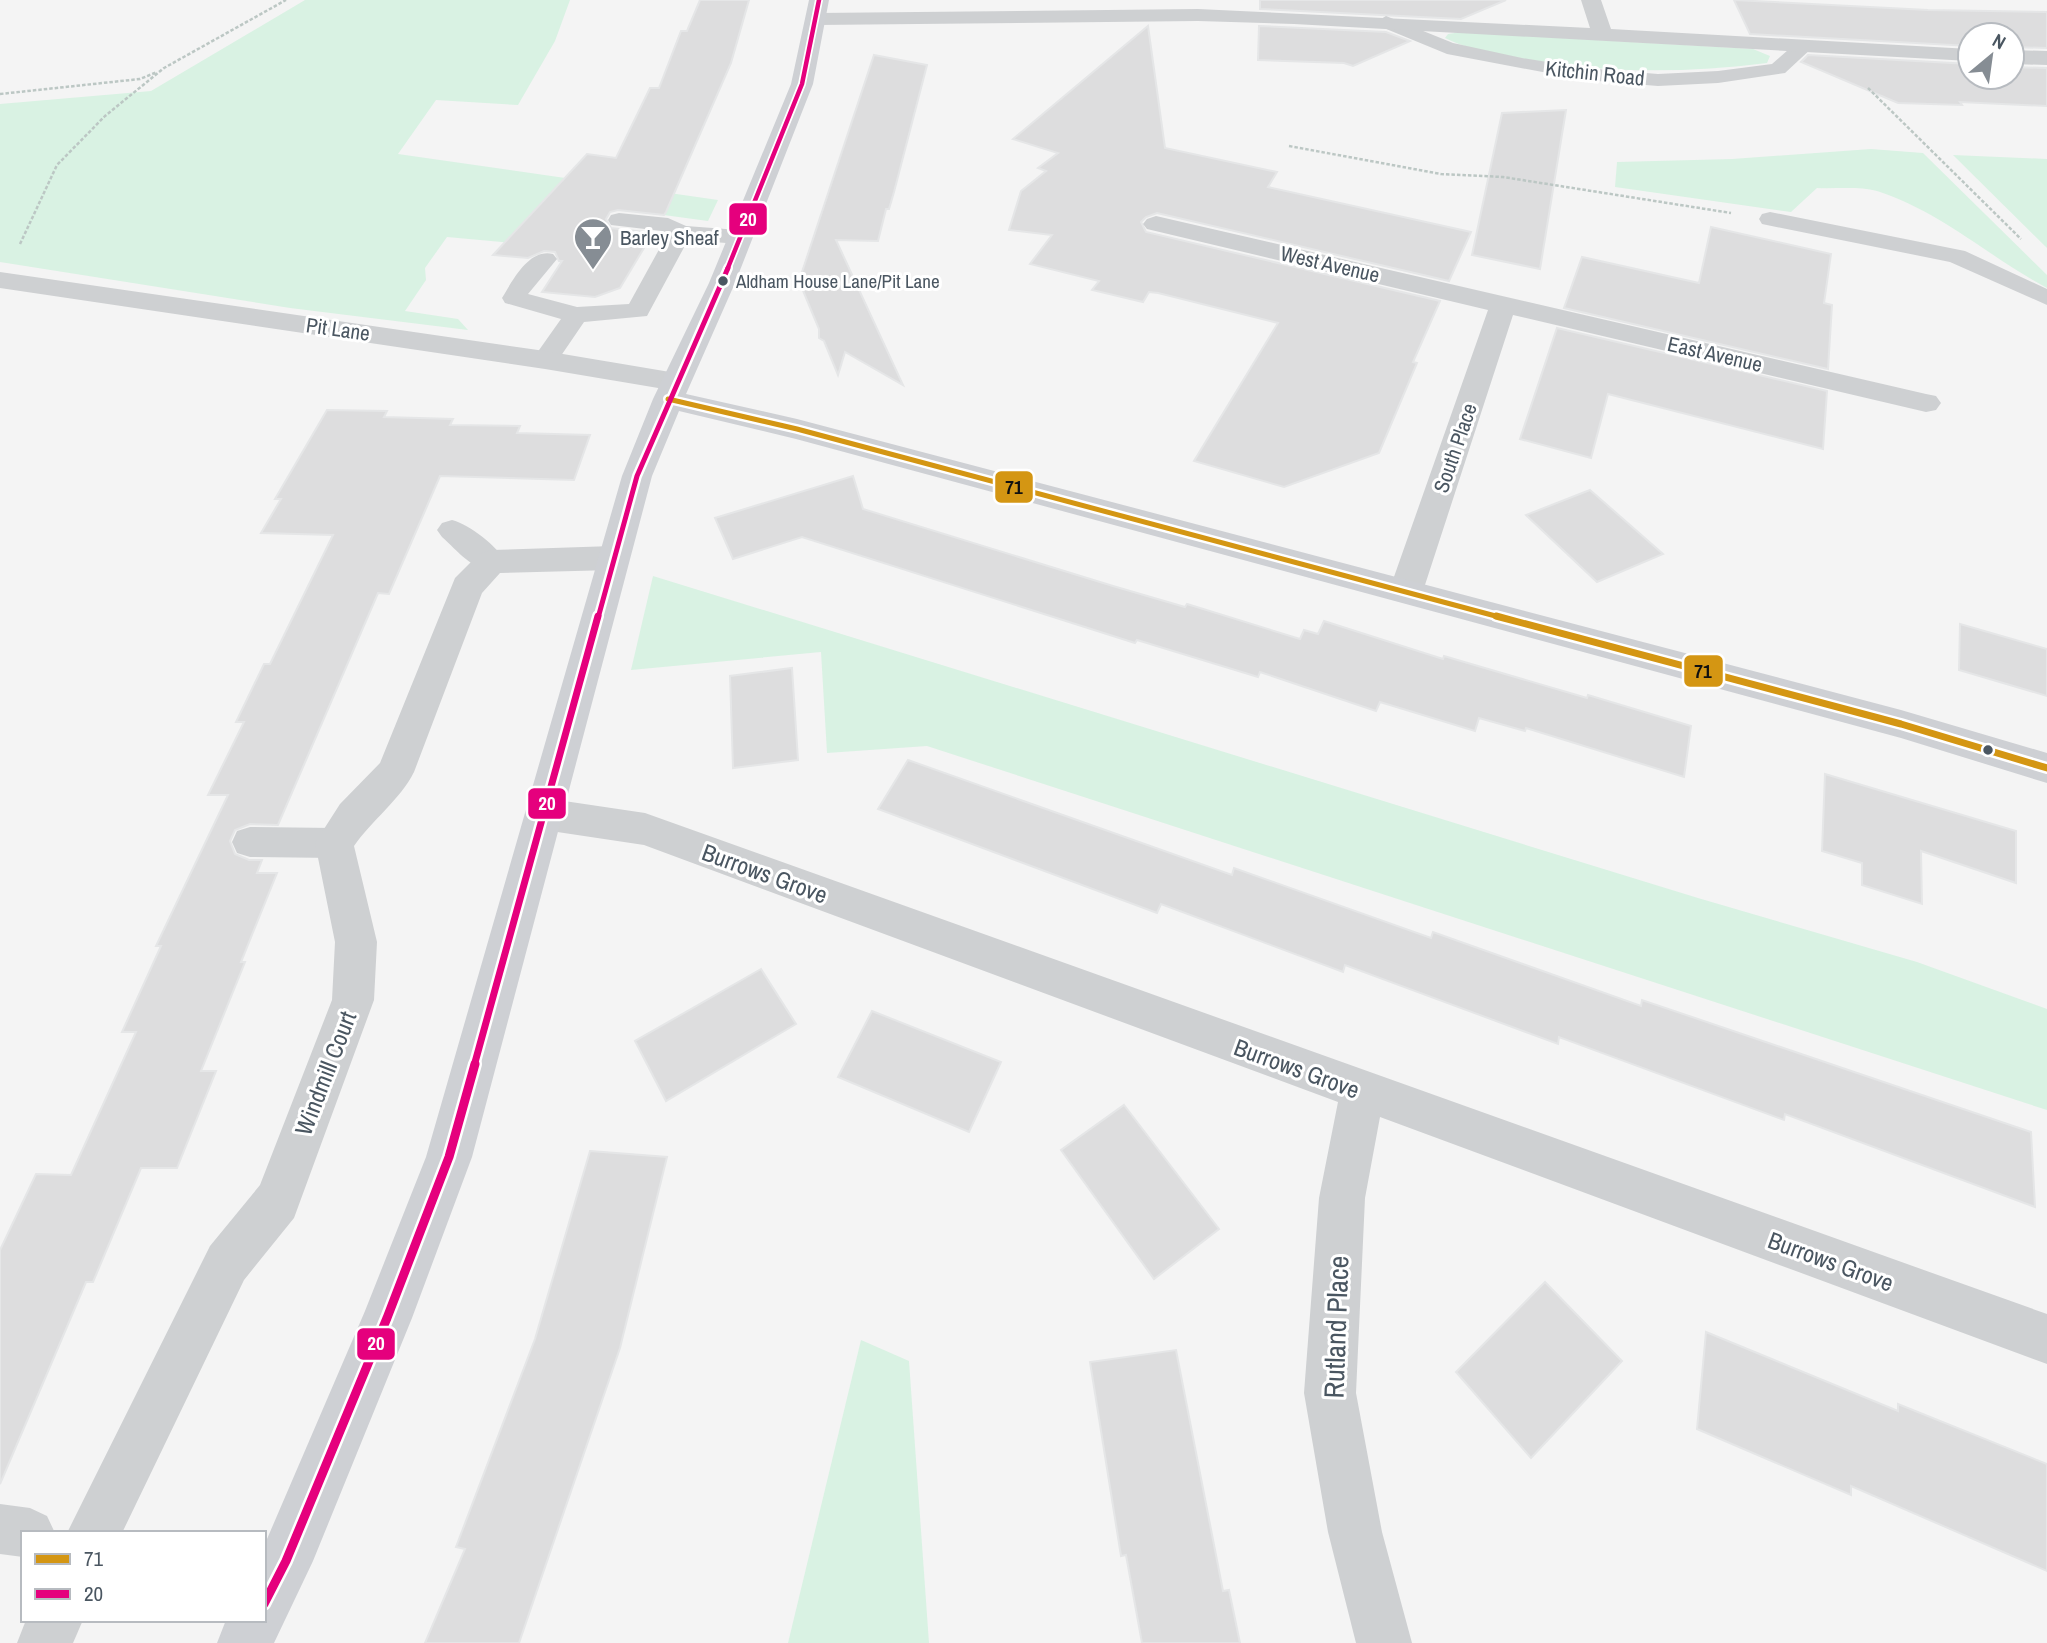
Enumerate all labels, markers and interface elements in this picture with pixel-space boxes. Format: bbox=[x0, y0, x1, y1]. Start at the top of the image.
north arrow bbox=[1956, 21, 2026, 91]
text: N bbox=[1988, 27, 2010, 55]
street label: Kitchin Road bbox=[1544, 53, 1646, 93]
line badge: 20 bbox=[728, 202, 768, 236]
text: 20 bbox=[739, 206, 757, 232]
bar icon: Barley Sheaf bbox=[572, 216, 614, 271]
place label: Barley Sheaf bbox=[620, 223, 719, 252]
street label: West Avenue bbox=[1278, 239, 1382, 289]
place label: Aldham House Lane/Pit Lane bbox=[735, 268, 940, 294]
marker: Aldham House Lane/Pit Lane bbox=[716, 274, 730, 288]
street label: Pit Lane bbox=[304, 310, 372, 348]
street label: East Avenue bbox=[1665, 329, 1765, 379]
street label: South Place bbox=[1426, 399, 1484, 497]
line badge: 71 bbox=[994, 470, 1034, 504]
text: 71 bbox=[1005, 474, 1023, 500]
line badge: 71 bbox=[1683, 654, 1724, 688]
text: 71 bbox=[1694, 658, 1712, 684]
unlabelled marker bbox=[1981, 743, 1995, 757]
line badge: 20 bbox=[527, 787, 567, 820]
text: 20 bbox=[538, 790, 556, 816]
street label: Burrows Grove bbox=[698, 836, 832, 910]
street label: Windmill Court bbox=[287, 1006, 363, 1139]
street label: Burrows Grove bbox=[1230, 1031, 1364, 1105]
street label: Burrows Grove bbox=[1764, 1224, 1898, 1298]
street label: Rutland Place bbox=[1315, 1255, 1357, 1399]
line badge: 20 bbox=[356, 1327, 396, 1361]
text: 20 bbox=[367, 1330, 385, 1356]
legend bbox=[21, 1531, 266, 1622]
text: 71 bbox=[84, 1544, 104, 1573]
text: 20 bbox=[84, 1579, 103, 1608]

